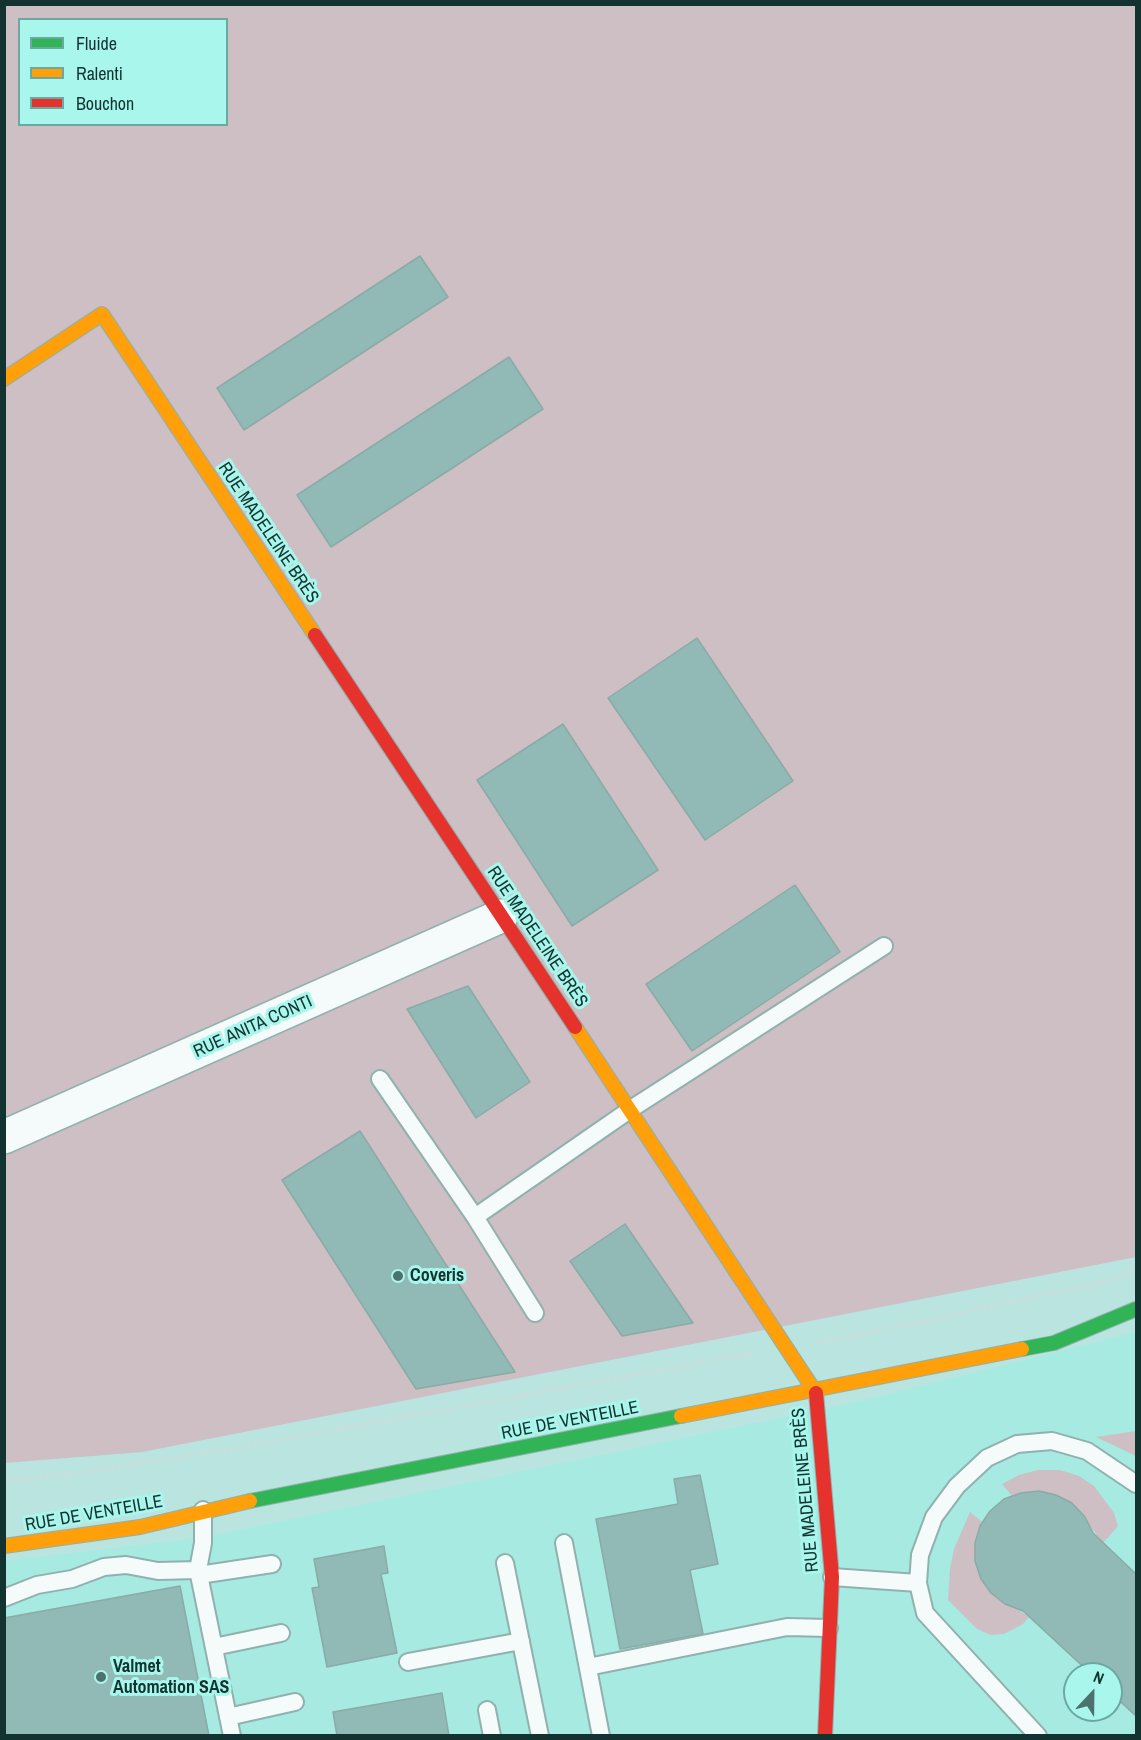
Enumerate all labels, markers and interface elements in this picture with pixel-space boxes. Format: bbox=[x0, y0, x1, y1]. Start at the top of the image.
legend bbox=[18, 18, 228, 126]
text: Fluide bbox=[76, 31, 117, 56]
text: Ralenti bbox=[76, 61, 123, 86]
text: Bouchon bbox=[76, 91, 134, 116]
street label: RUE MADELEINE BRÈS bbox=[213, 459, 323, 607]
street label: RUE MADELEINE BRÈS bbox=[482, 863, 592, 1011]
street label: RUE ANITA CONTI bbox=[190, 991, 316, 1063]
place label: Coveris bbox=[410, 1265, 464, 1287]
marker: Coveris bbox=[391, 1269, 405, 1283]
street label: RUE DE VENTEILLE bbox=[499, 1397, 641, 1445]
street label: RUE MADELEINE BRÈS bbox=[788, 1407, 824, 1573]
street label: RUE DE VENTEILLE bbox=[23, 1491, 165, 1537]
place label: Valmet Automation SAS bbox=[113, 1656, 229, 1698]
north arrow bbox=[1063, 1662, 1123, 1722]
text: N bbox=[1090, 1665, 1108, 1689]
marker: Valmet Automation SAS bbox=[94, 1670, 108, 1684]

